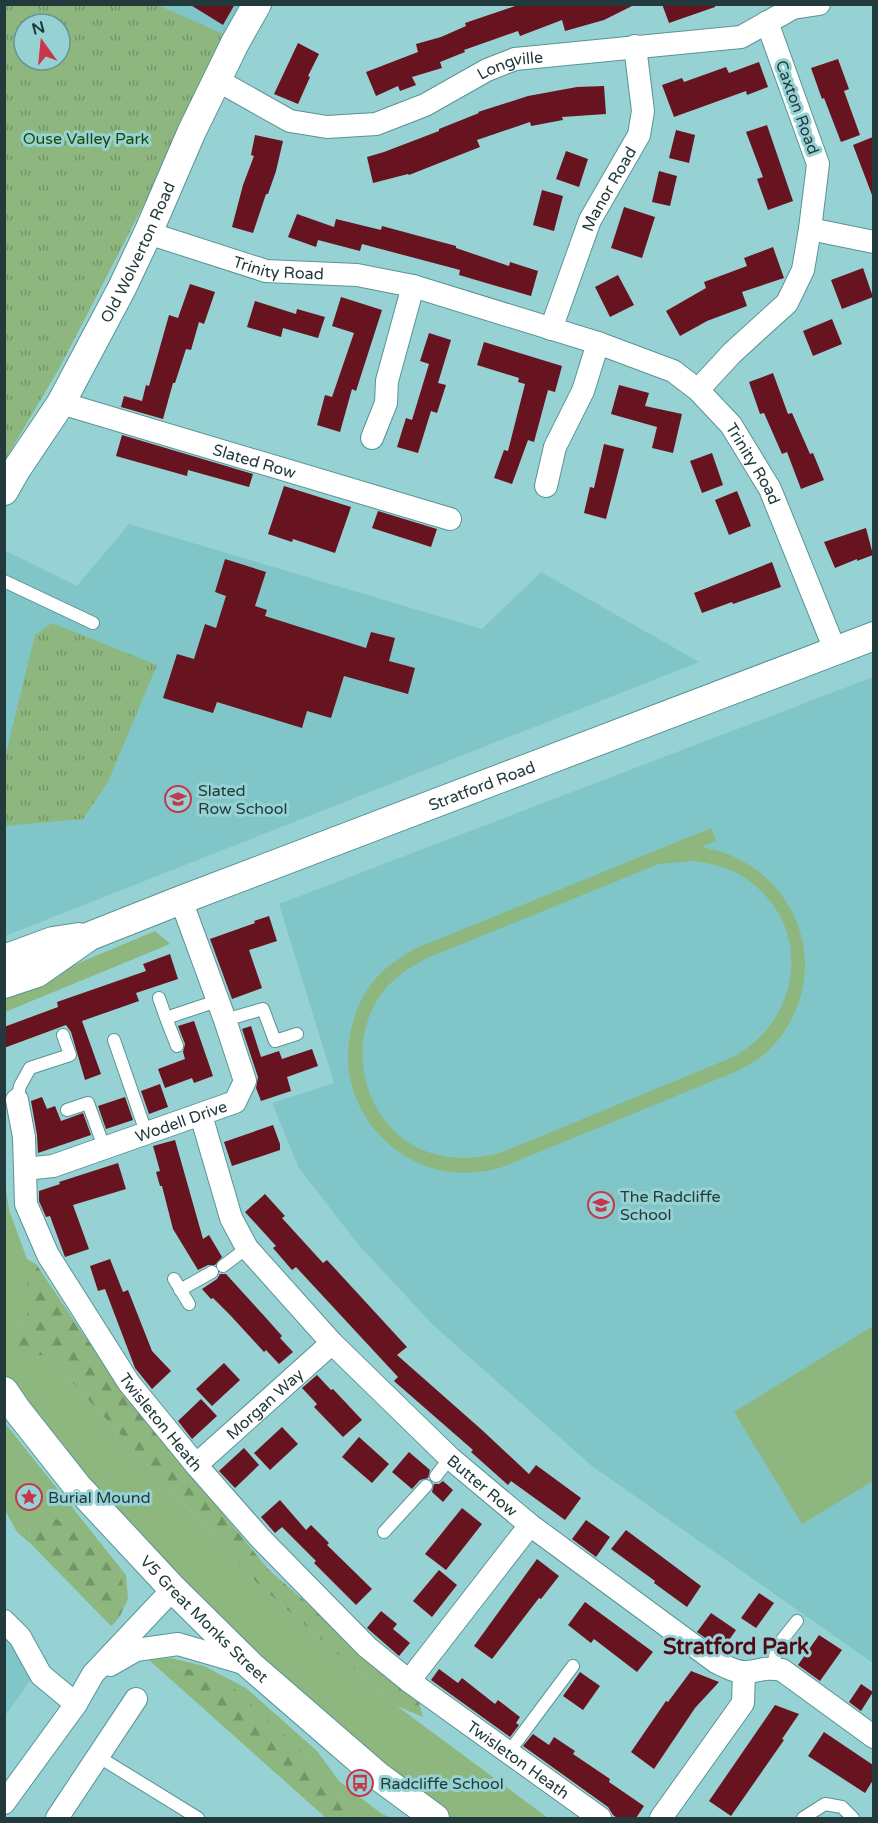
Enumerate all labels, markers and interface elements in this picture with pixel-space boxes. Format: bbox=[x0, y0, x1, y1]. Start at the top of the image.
north arrow bbox=[12, 12, 72, 72]
text: N bbox=[30, 17, 47, 40]
street label: Longville bbox=[474, 47, 544, 85]
street label: Caxton Road bbox=[771, 58, 823, 157]
park label: Ouse Valley Park bbox=[23, 129, 150, 149]
street label: Manor Road bbox=[578, 143, 641, 234]
street label: Old Wolverton Road bbox=[96, 179, 180, 327]
street label: Trinity Road bbox=[230, 252, 324, 285]
street label: Trinity Road bbox=[721, 419, 784, 508]
street label: Slated Row bbox=[210, 440, 298, 484]
street label: Stratford Road bbox=[426, 757, 538, 816]
place label: Slated Row School bbox=[198, 781, 287, 819]
school or university icon: Slated Row School bbox=[163, 784, 193, 814]
street label: Wodell Drive bbox=[133, 1097, 230, 1147]
place label: The Radcliffe School bbox=[620, 1187, 721, 1225]
school or university icon: The Radcliffe School bbox=[586, 1190, 616, 1220]
street label: Morgan Way bbox=[222, 1364, 308, 1444]
street label: Twisleton Heath bbox=[114, 1369, 206, 1476]
street label: Butter Row bbox=[443, 1451, 522, 1522]
place icon: Burial Mound bbox=[14, 1482, 44, 1512]
place label: Burial Mound bbox=[48, 1488, 151, 1508]
street label: V5 Great Monks Street bbox=[136, 1551, 272, 1687]
district label: Stratford Park bbox=[663, 1634, 809, 1660]
street label: Twisleton Heath bbox=[463, 1717, 573, 1804]
bus stop icon: Radcliffe School bbox=[345, 1768, 375, 1798]
place label: Radcliffe School bbox=[380, 1774, 504, 1794]

